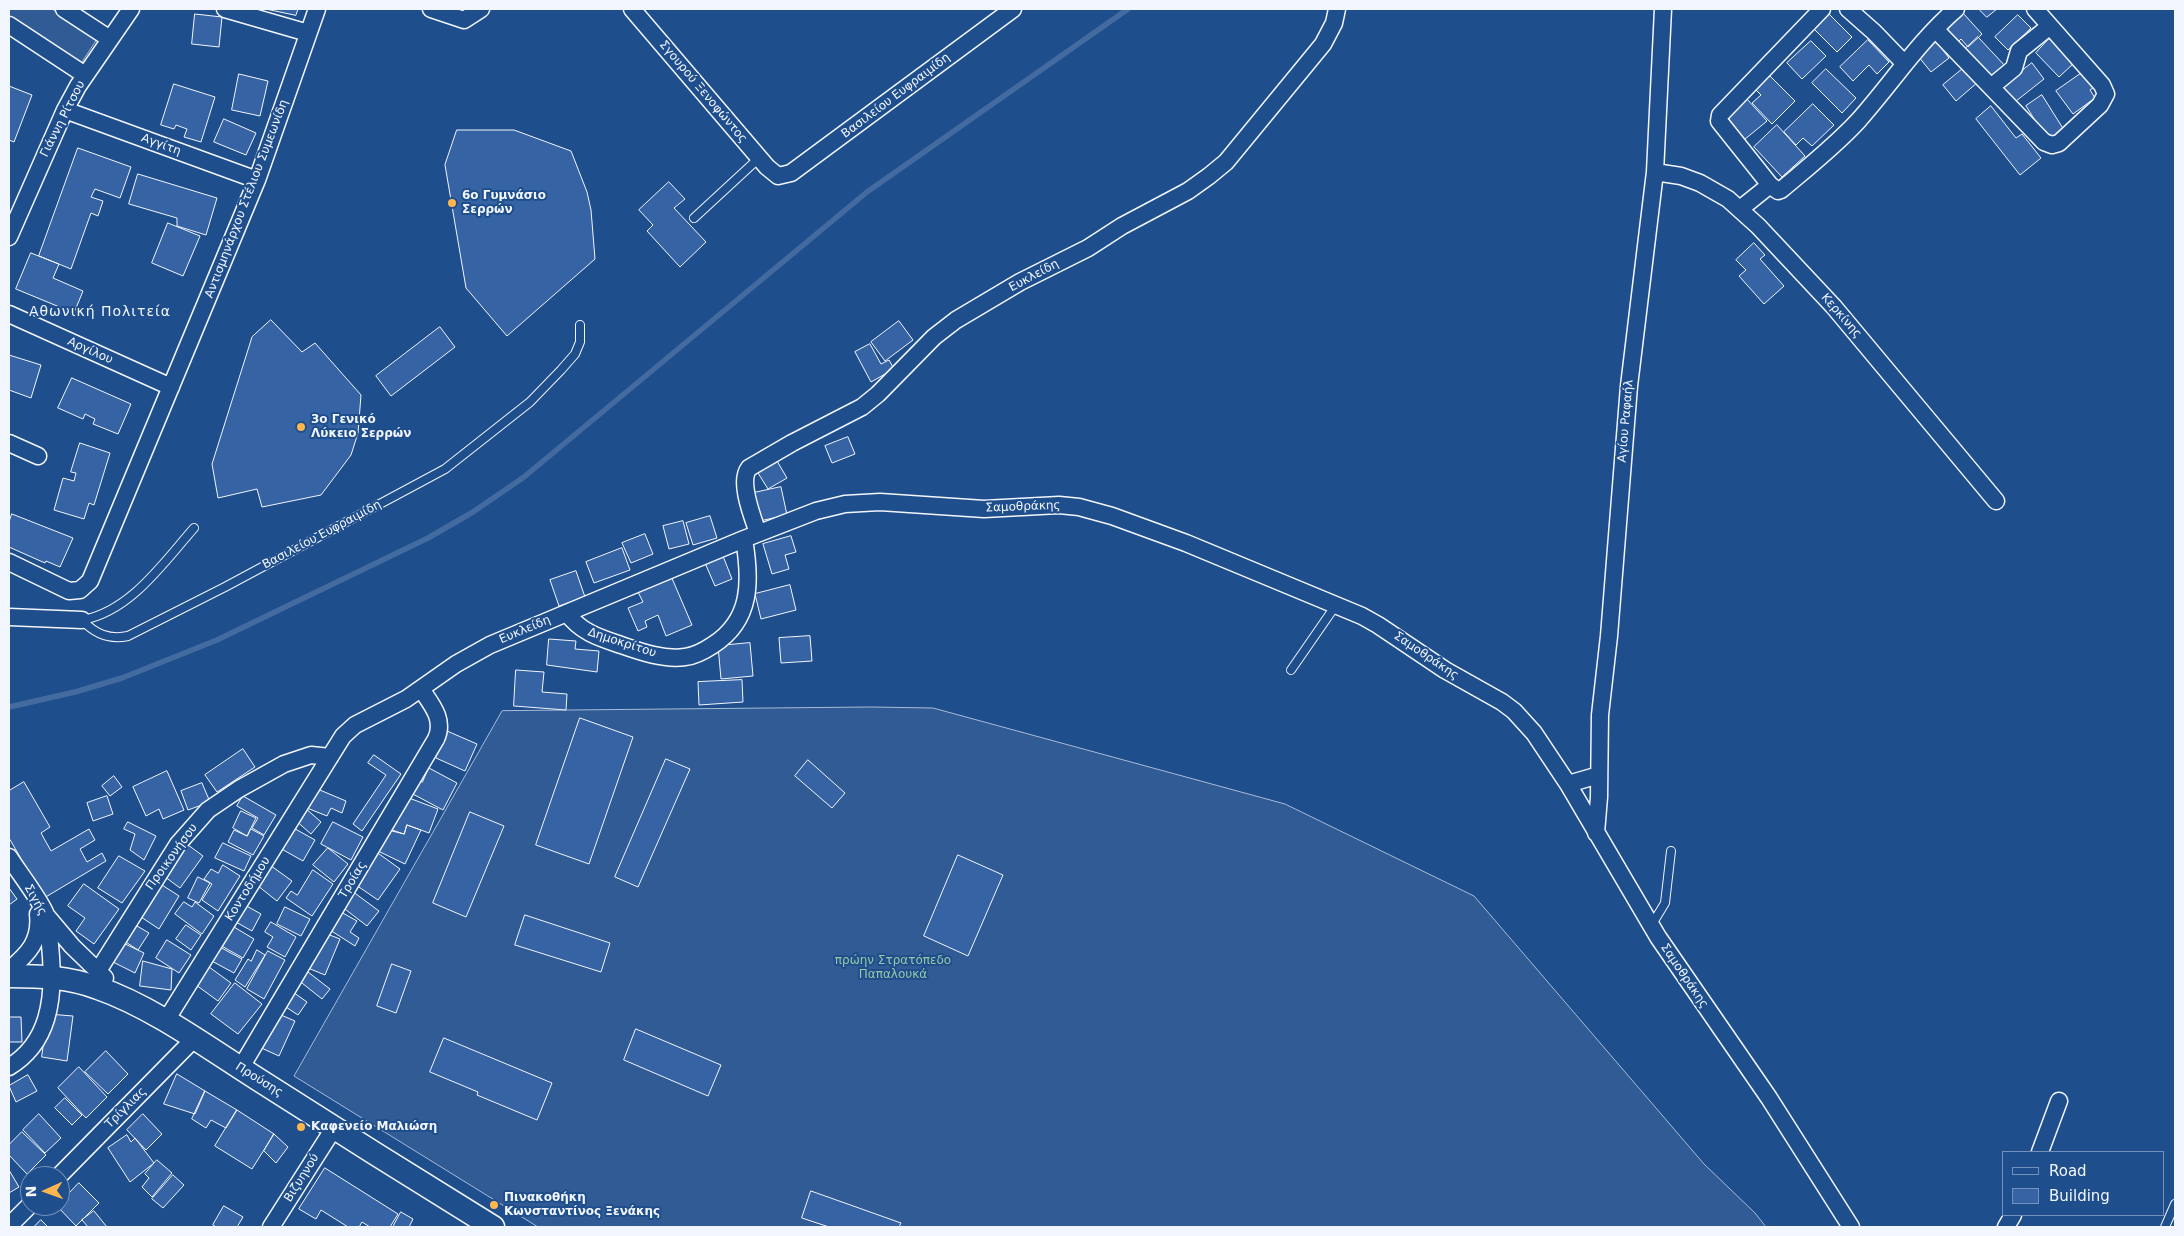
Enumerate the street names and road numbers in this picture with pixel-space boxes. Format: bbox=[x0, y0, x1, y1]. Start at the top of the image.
street label: Σγουρού Ξενοφώντος bbox=[656, 38, 750, 146]
street label: Βασιλείου Ευφραιμίδη bbox=[839, 50, 953, 142]
street label: Γιάννη Ρίτσου bbox=[38, 78, 88, 160]
street label: Αντισμηνάρχου Στέλιου Συμεωνίδη bbox=[202, 98, 292, 300]
street label: Αγγίτη bbox=[139, 131, 183, 159]
street label: Ευκλείδη bbox=[1007, 257, 1061, 295]
street label: Κερκίνης bbox=[1818, 291, 1864, 341]
street label: Αργίλου bbox=[65, 335, 115, 367]
street label: Αγίου Ραφαήλ bbox=[1615, 379, 1637, 463]
street label: Βασιλείου Ευφραιμίδη bbox=[260, 498, 384, 572]
street label: Σαμοθράκης bbox=[985, 498, 1061, 516]
street label: Ευκλείδη bbox=[497, 613, 553, 647]
street label: Δημοκρίτου bbox=[586, 625, 658, 661]
street label: Σαμοθράκης bbox=[1391, 629, 1461, 683]
street label: Προικονήσου bbox=[143, 821, 201, 893]
street label: Κοντοδήμου bbox=[222, 854, 274, 924]
street label: Τροίας bbox=[336, 859, 370, 901]
street label: Σιγής bbox=[21, 882, 49, 918]
street label: Σαμοθράκης bbox=[1657, 941, 1711, 1011]
street label: Προύσης bbox=[233, 1060, 285, 1100]
street label: Τρίγλιας bbox=[102, 1084, 150, 1132]
street label: Βιζυηνού bbox=[281, 1151, 323, 1205]

